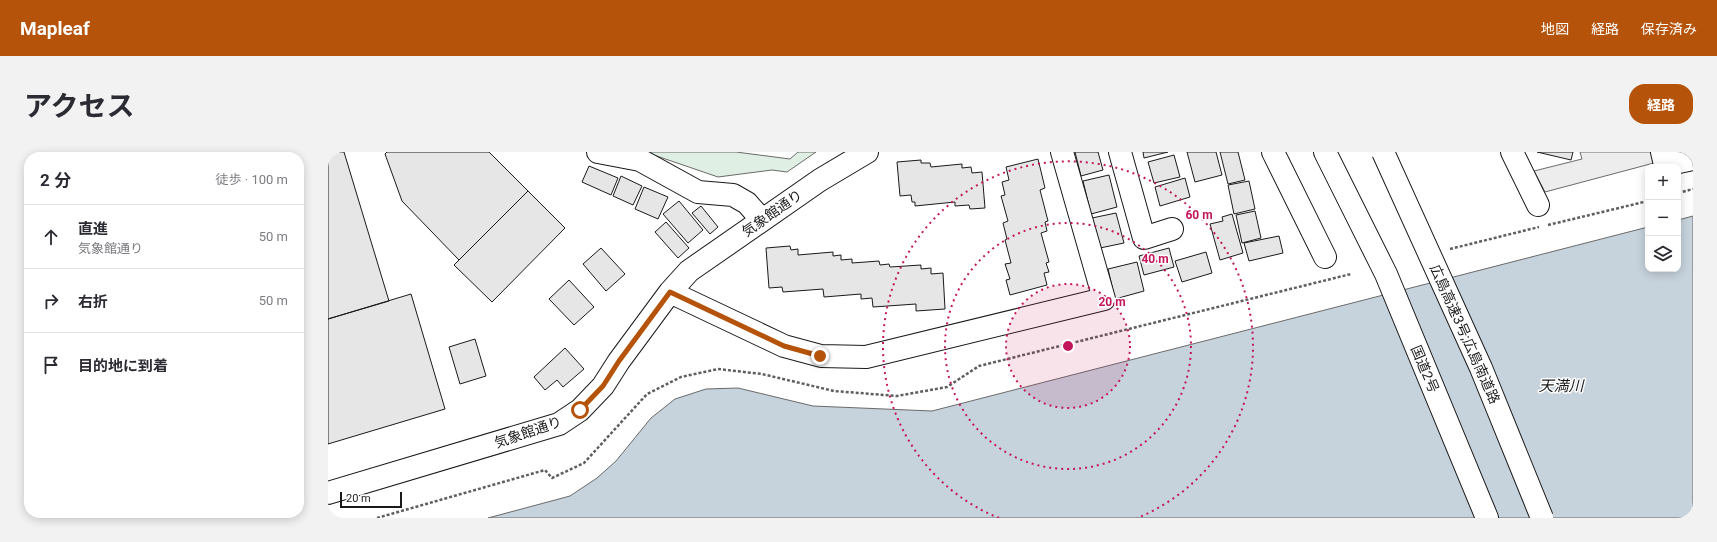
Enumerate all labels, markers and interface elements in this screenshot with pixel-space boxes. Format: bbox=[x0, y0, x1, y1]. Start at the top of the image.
text: Mapleaf bbox=[20, 17, 90, 40]
text: 地図 bbox=[1541, 21, 1569, 37]
text: 経路 bbox=[1591, 21, 1619, 37]
text: 保存済み bbox=[1641, 21, 1697, 37]
button: 経路 bbox=[1629, 84, 1693, 124]
text: アクセス bbox=[24, 90, 135, 123]
map controls bbox=[1645, 164, 1681, 272]
button: + bbox=[1645, 164, 1681, 200]
text: 2 分 bbox=[40, 170, 71, 190]
text: 徒歩 · 100 m bbox=[216, 172, 288, 187]
street label: 気象館通り bbox=[739, 186, 805, 240]
button: − bbox=[1645, 200, 1681, 236]
text: 60 m bbox=[1185, 208, 1213, 222]
text: 直進 bbox=[78, 220, 108, 238]
icon: ahead bbox=[40, 226, 62, 248]
text: 50 m bbox=[259, 229, 288, 244]
button: layers bbox=[1645, 236, 1681, 272]
text: 気象館通り bbox=[78, 241, 143, 256]
text: 40 m bbox=[1141, 252, 1169, 266]
street label: 広島高速3号;広島南道路 bbox=[1427, 262, 1503, 406]
icon: right bbox=[40, 290, 62, 312]
text: 右折 bbox=[78, 293, 108, 311]
text: 50 m bbox=[259, 293, 288, 308]
text: 20 m bbox=[1098, 295, 1126, 309]
centre of rings bbox=[1061, 339, 1075, 353]
street label: 国道2号 bbox=[1408, 343, 1442, 395]
route end bbox=[811, 347, 829, 365]
icon: arrive bbox=[40, 354, 62, 376]
text: 目的地に到着 bbox=[78, 357, 168, 375]
water label: 天満川 bbox=[1538, 377, 1585, 395]
route start bbox=[571, 401, 589, 419]
street label: 気象館通り bbox=[492, 413, 564, 451]
scale bar bbox=[340, 490, 402, 509]
text: 20 m bbox=[346, 492, 371, 505]

